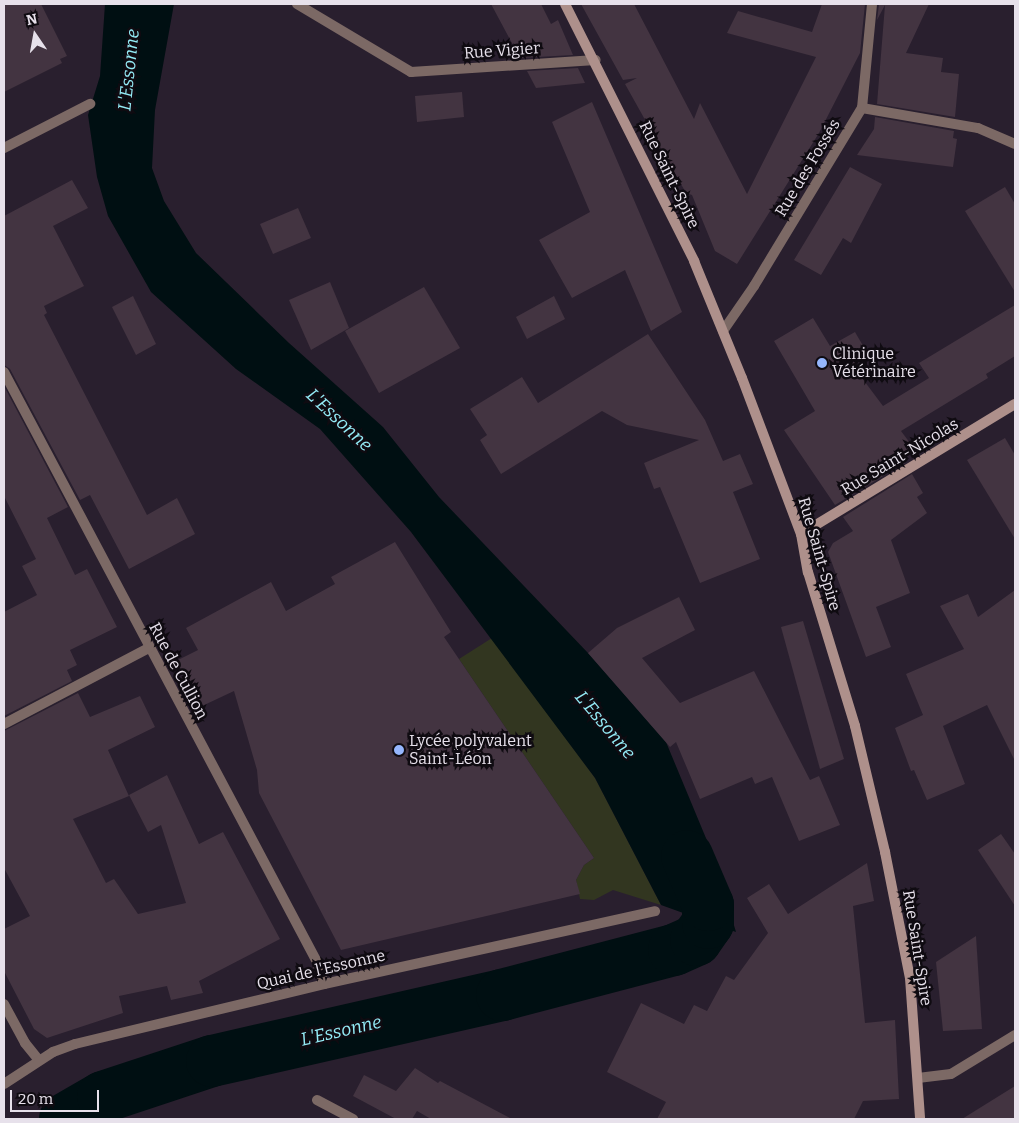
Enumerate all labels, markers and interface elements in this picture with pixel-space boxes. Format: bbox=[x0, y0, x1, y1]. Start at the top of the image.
north arrow bbox=[10, 10, 60, 60]
text: N bbox=[25, 10, 39, 29]
water label: L'Essonne bbox=[114, 28, 144, 112]
street label: Rue Vigier bbox=[463, 39, 541, 63]
street label: Rue des Fossés bbox=[771, 116, 845, 220]
street label: Rue Saint-Spire bbox=[635, 118, 703, 232]
place label: Clinique Vétérinaire bbox=[832, 344, 916, 382]
marker: Clinique Vétérinaire bbox=[816, 357, 828, 369]
water label: L'Essonne bbox=[302, 384, 376, 456]
street label: Rue Saint-Nicolas bbox=[838, 414, 962, 500]
street label: Rue Saint-Spire bbox=[794, 495, 844, 613]
street label: Rue de Cullion bbox=[144, 619, 212, 723]
water label: L'Essonne bbox=[570, 687, 640, 763]
place label: Lycée polyvalent Saint-Léon bbox=[409, 731, 532, 769]
marker: Lycée polyvalent Saint-Léon bbox=[393, 744, 405, 756]
street label: Rue Saint-Spire bbox=[898, 889, 936, 1007]
street label: Quai de l'Essonne bbox=[255, 946, 387, 994]
water label: L'Essonne bbox=[299, 1011, 383, 1051]
scale bar bbox=[12, 1080, 101, 1112]
text: 20 m bbox=[18, 1090, 53, 1108]

